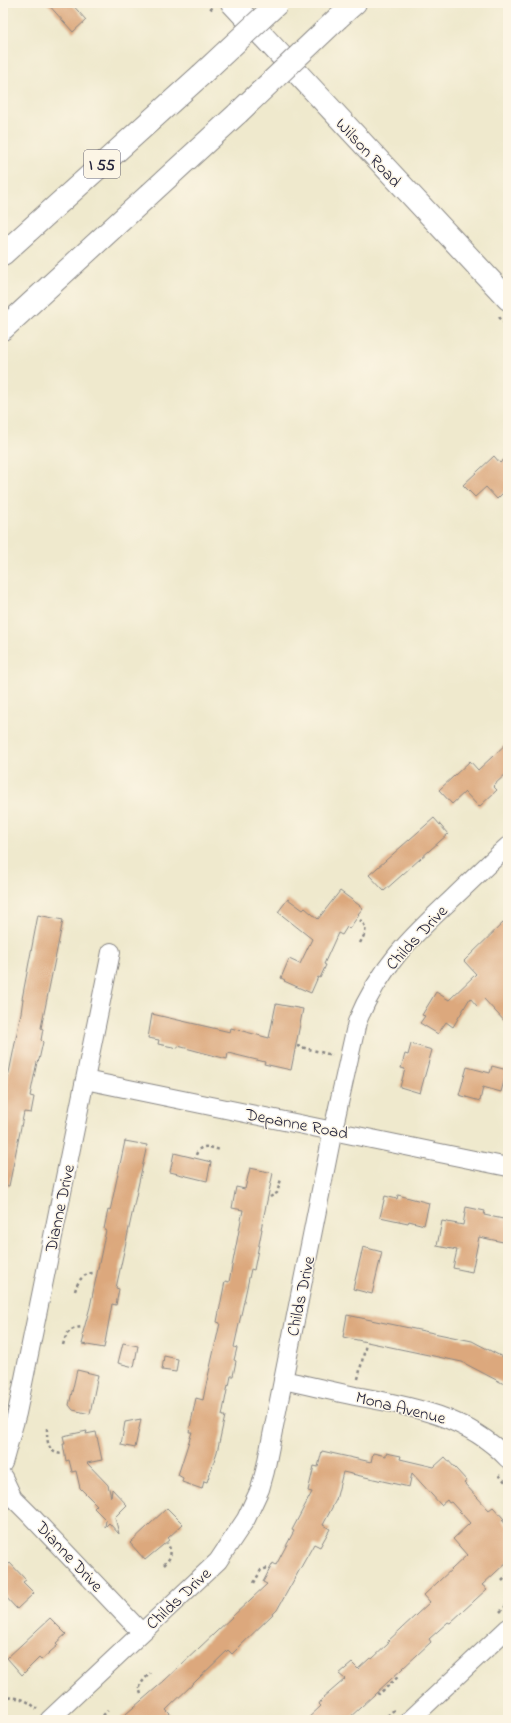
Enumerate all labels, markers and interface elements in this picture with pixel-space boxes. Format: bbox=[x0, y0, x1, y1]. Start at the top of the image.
street label: Wilson Road bbox=[329, 113, 407, 194]
road number: I 55 bbox=[84, 150, 120, 178]
street label: Childs Drive bbox=[380, 899, 454, 976]
street label: Depanne Road bbox=[242, 1102, 351, 1147]
street label: Dianne Drive bbox=[39, 1162, 82, 1255]
street label: Childs Drive bbox=[281, 1254, 322, 1339]
street label: Mona Avenue bbox=[353, 1385, 449, 1432]
street label: Dianne Drive bbox=[29, 1515, 109, 1598]
street label: Childs Drive bbox=[141, 1562, 218, 1636]

